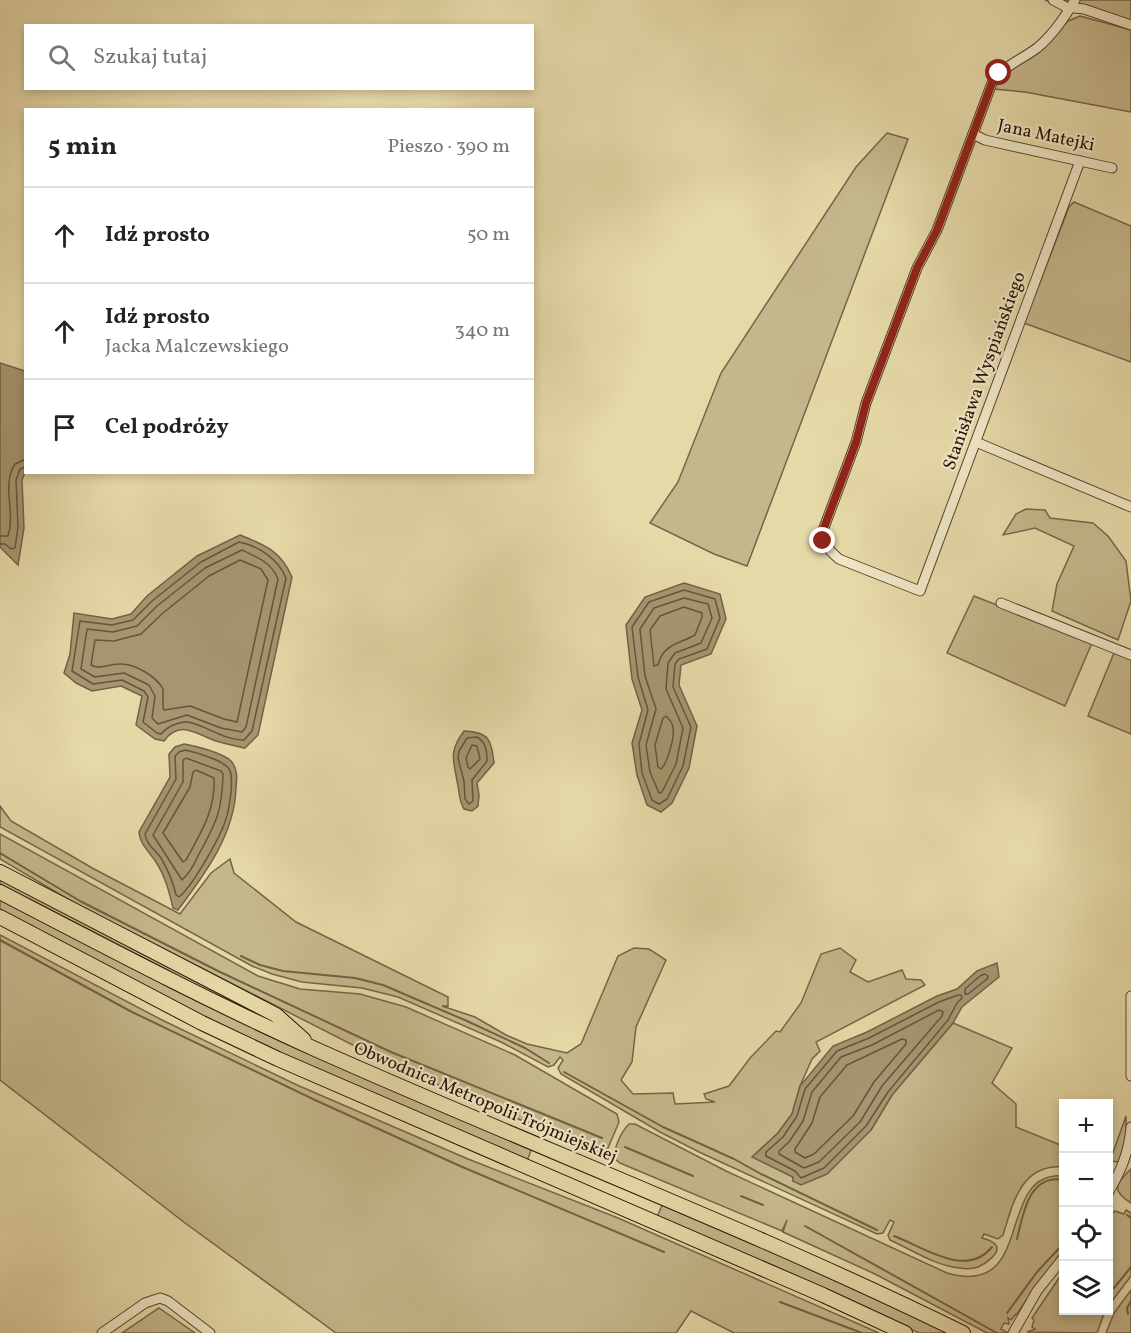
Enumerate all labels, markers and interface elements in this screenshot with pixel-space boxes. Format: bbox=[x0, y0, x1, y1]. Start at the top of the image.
search box bbox=[24, 24, 534, 90]
icon: search bbox=[45, 41, 78, 74]
text: Szukaj tutaj bbox=[93, 42, 207, 73]
route start bbox=[985, 59, 1011, 85]
street label: Jana Matejki bbox=[995, 114, 1097, 158]
text: 5 min bbox=[48, 129, 117, 165]
text: Pieszo · 390 m bbox=[387, 133, 510, 161]
icon: ahead bbox=[48, 219, 81, 252]
text: Idź prosto bbox=[105, 220, 210, 251]
text: 50 m bbox=[467, 221, 510, 249]
street label: Stanisława Wyspiańskiego bbox=[937, 268, 1033, 474]
text: Idź prosto bbox=[105, 302, 210, 333]
icon: ahead bbox=[48, 315, 81, 348]
text: 340 m bbox=[454, 317, 510, 345]
text: Jacka Malczewskiego bbox=[105, 333, 289, 361]
icon: arrive bbox=[48, 411, 81, 444]
text: Cel podróży bbox=[105, 412, 229, 443]
route end bbox=[809, 527, 835, 553]
street label: Obwodnica Metropolii Trójmiejskiej bbox=[349, 1036, 621, 1170]
map controls bbox=[1059, 1099, 1113, 1315]
button: + bbox=[1059, 1099, 1113, 1153]
button: − bbox=[1059, 1153, 1113, 1207]
button: locate bbox=[1059, 1207, 1113, 1261]
button: layers bbox=[1059, 1261, 1113, 1315]

